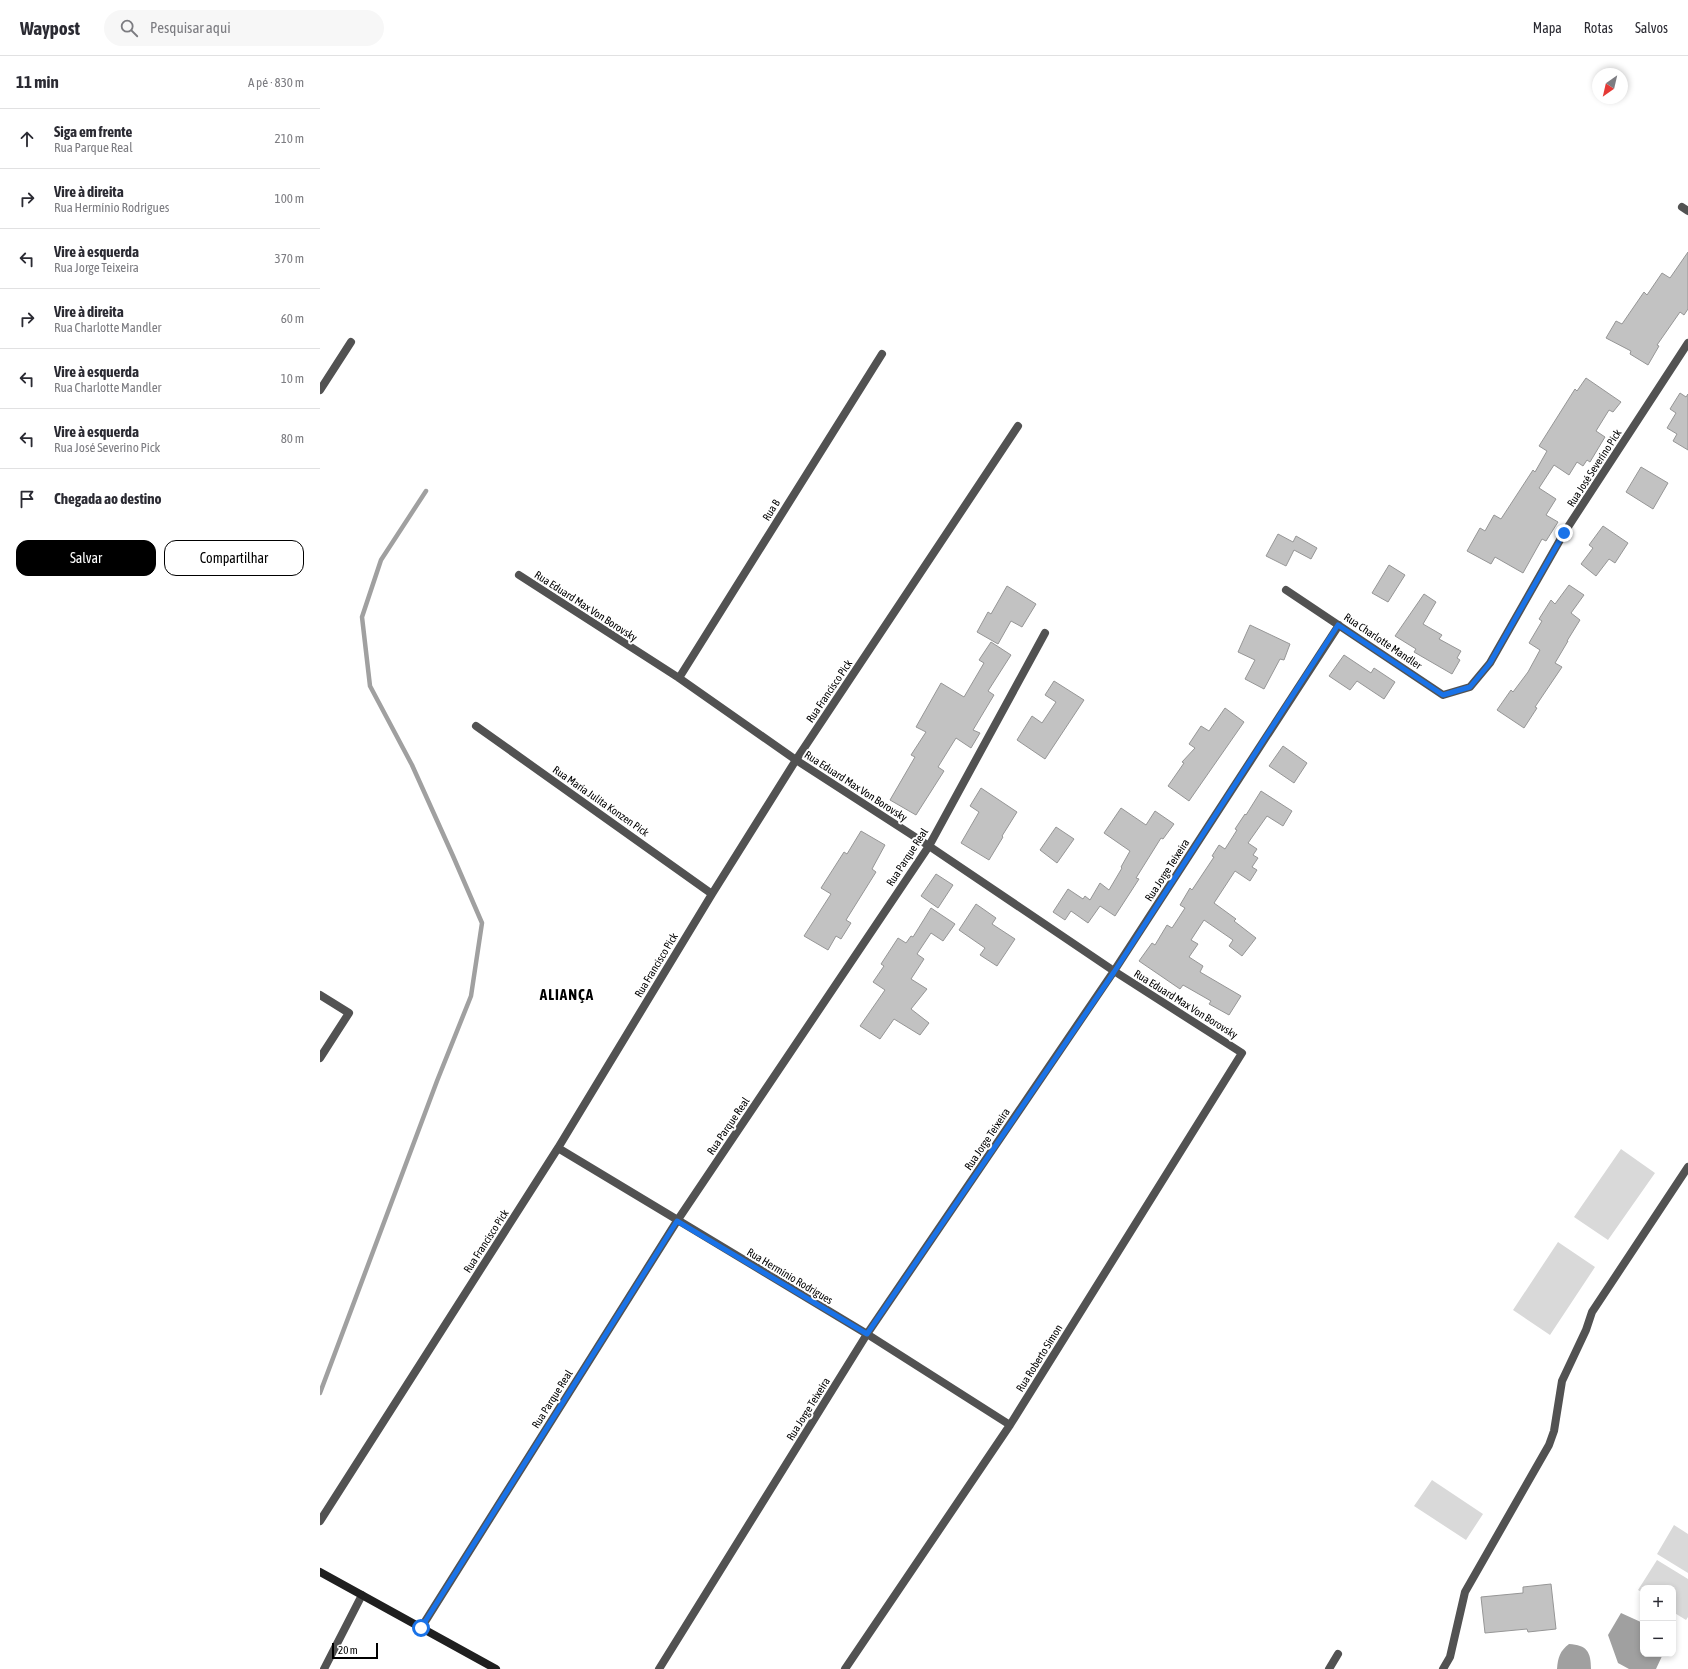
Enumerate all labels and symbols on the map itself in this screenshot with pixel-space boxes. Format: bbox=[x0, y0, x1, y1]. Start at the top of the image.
north arrow bbox=[1592, 68, 1628, 104]
street label: Rua José Severino Pick bbox=[1565, 427, 1624, 509]
street label: Rua B bbox=[760, 497, 783, 523]
route end bbox=[1555, 524, 1573, 542]
street label: Rua Eduard Max Von Borovsky bbox=[533, 568, 640, 644]
street label: Rua Charlotte Mandler bbox=[1342, 611, 1425, 672]
street label: Rua Francisco Pick bbox=[804, 657, 854, 725]
street label: Rua Eduard Max Von Borovsky bbox=[803, 748, 910, 824]
street label: Rua Maria Julita Konzen Pick bbox=[551, 763, 651, 839]
street label: Rua Parque Real bbox=[884, 826, 930, 888]
street label: Rua Jorge Teixeira bbox=[1142, 837, 1192, 903]
street label: Rua Francisco Pick bbox=[632, 931, 680, 999]
street label: Rua Eduard Max Von Borovsky bbox=[1132, 967, 1240, 1041]
district label: ALIANÇA bbox=[539, 986, 594, 1003]
street label: Rua Parque Real bbox=[704, 1095, 752, 1157]
street label: Rua Jorge Teixeira bbox=[962, 1106, 1012, 1172]
street label: Rua Francisco Pick bbox=[461, 1207, 511, 1275]
street label: Rua Hermínio Rodrigues bbox=[745, 1246, 835, 1306]
street label: Rua Roberto Simon bbox=[1014, 1322, 1064, 1394]
street label: Rua Parque Real bbox=[529, 1368, 575, 1430]
street label: Rua Jorge Teixeira bbox=[784, 1375, 832, 1443]
route start bbox=[412, 1619, 430, 1637]
scale bar bbox=[332, 1641, 378, 1660]

